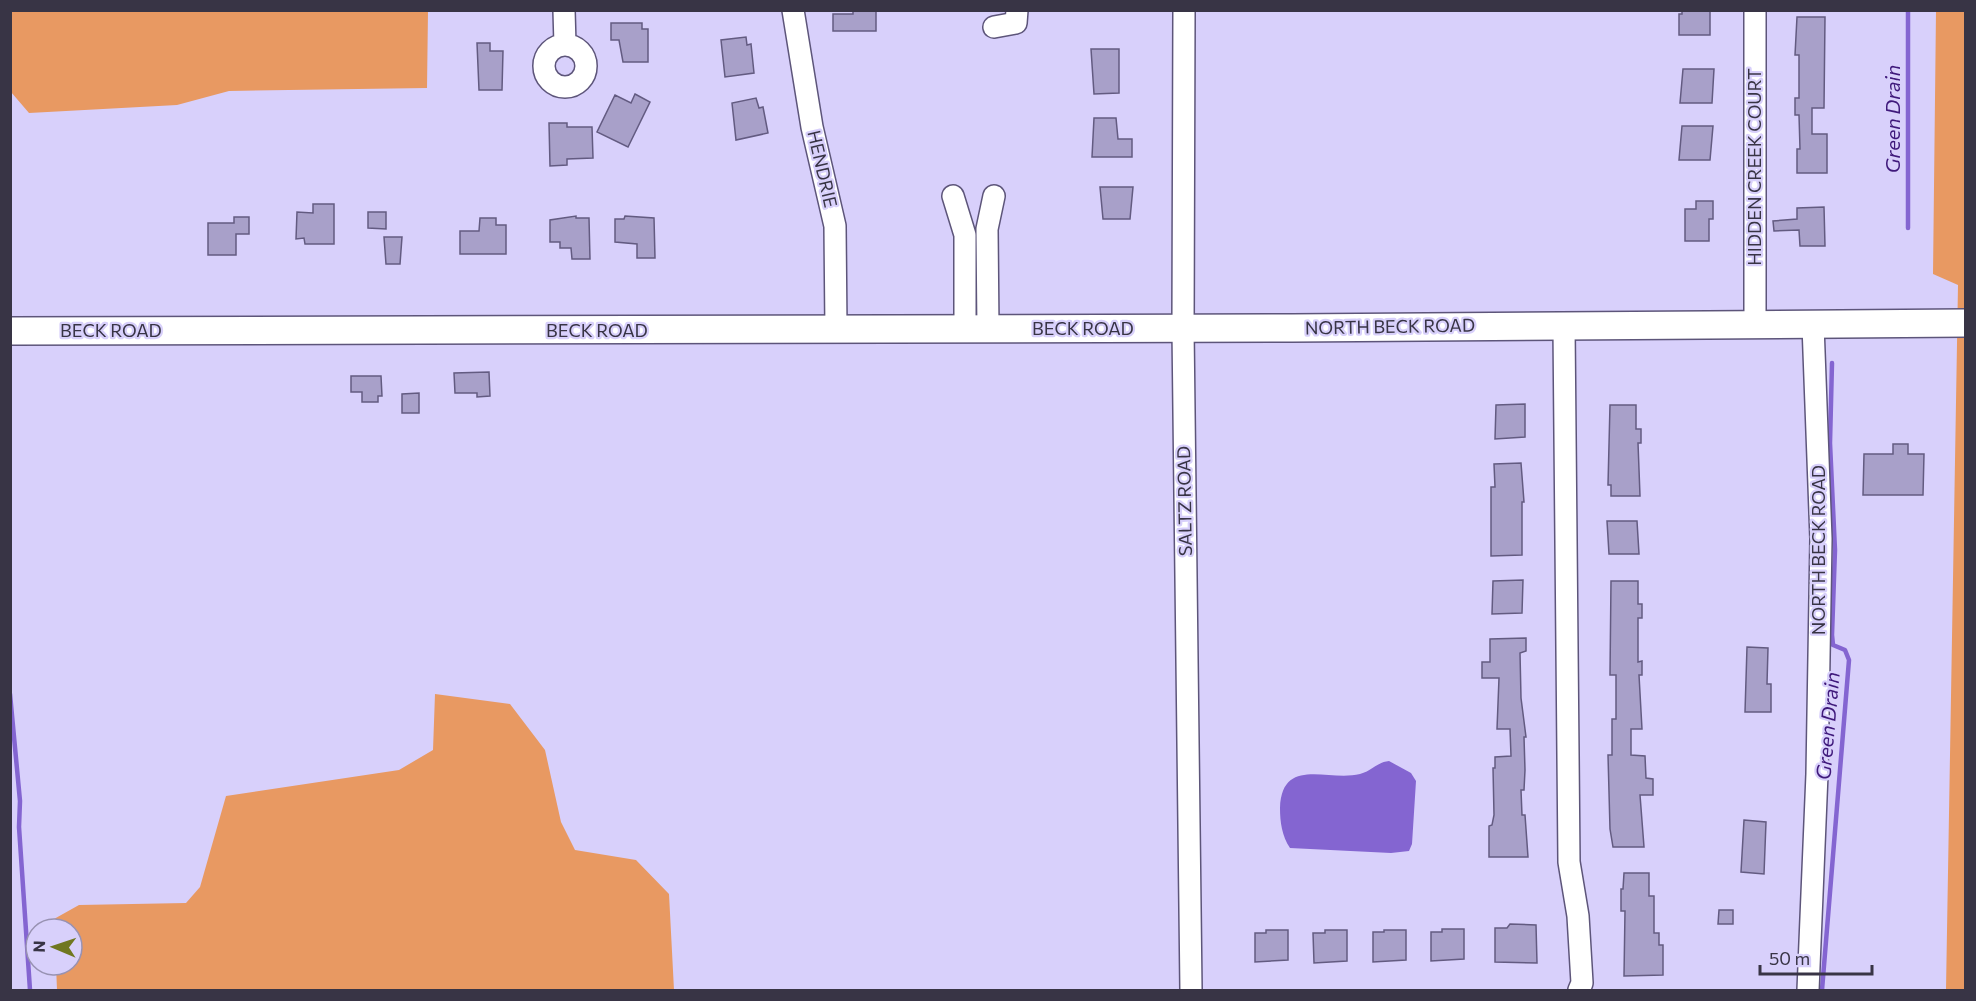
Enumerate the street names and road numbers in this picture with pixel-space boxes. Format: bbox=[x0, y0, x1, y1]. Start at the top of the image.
street label: HIDDEN CREEK COURT bbox=[1743, 68, 1765, 266]
street label: HENDRIE bbox=[803, 128, 843, 210]
street label: NORTH BECK ROAD bbox=[1305, 314, 1475, 338]
street label: BECK ROAD bbox=[1032, 317, 1134, 339]
street label: BECK ROAD bbox=[60, 319, 162, 341]
street label: BECK ROAD bbox=[546, 319, 648, 341]
street label: SALTZ ROAD bbox=[1172, 446, 1196, 556]
street label: NORTH BECK ROAD bbox=[1807, 465, 1829, 635]

